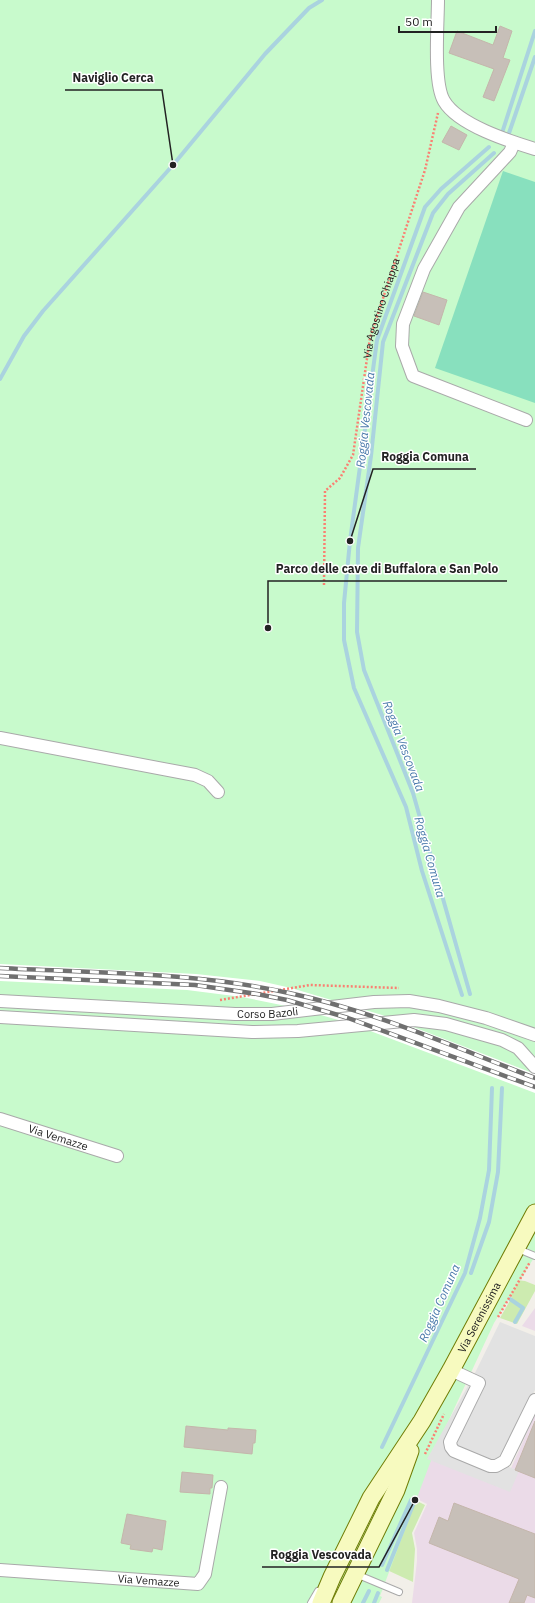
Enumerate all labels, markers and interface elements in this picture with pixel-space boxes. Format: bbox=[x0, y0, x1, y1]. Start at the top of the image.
scale bar bbox=[399, 8, 496, 34]
text: 50 m bbox=[405, 14, 433, 29]
callout: Naviglio Cerca bbox=[65, 66, 162, 90]
text: Naviglio Cerca bbox=[73, 70, 154, 85]
street label: Via Agostino Chiappa bbox=[360, 256, 403, 359]
water label: Roggia Vescovada bbox=[353, 371, 377, 469]
callout: Roggia Comuna bbox=[373, 445, 476, 469]
text: Roggia Comuna bbox=[381, 449, 469, 464]
callout: Parco delle cave di Buffalora e San Polo bbox=[268, 557, 507, 581]
text: Parco delle cave di Buffalora e San Polo bbox=[276, 561, 498, 576]
water label: Roggia Vescovada bbox=[380, 698, 428, 794]
water label: Roggia Comuna bbox=[411, 815, 449, 899]
street label: Corso Bazoli bbox=[237, 1004, 299, 1021]
street label: Via Vemazze bbox=[26, 1121, 90, 1153]
water label: Roggia Comuna bbox=[415, 1262, 463, 1344]
street label: Via Serenissima bbox=[454, 1279, 504, 1355]
callout: Roggia Vescovada bbox=[262, 1543, 379, 1567]
text: Roggia Vescovada bbox=[270, 1547, 372, 1562]
street label: Via Vemazze bbox=[117, 1571, 180, 1590]

